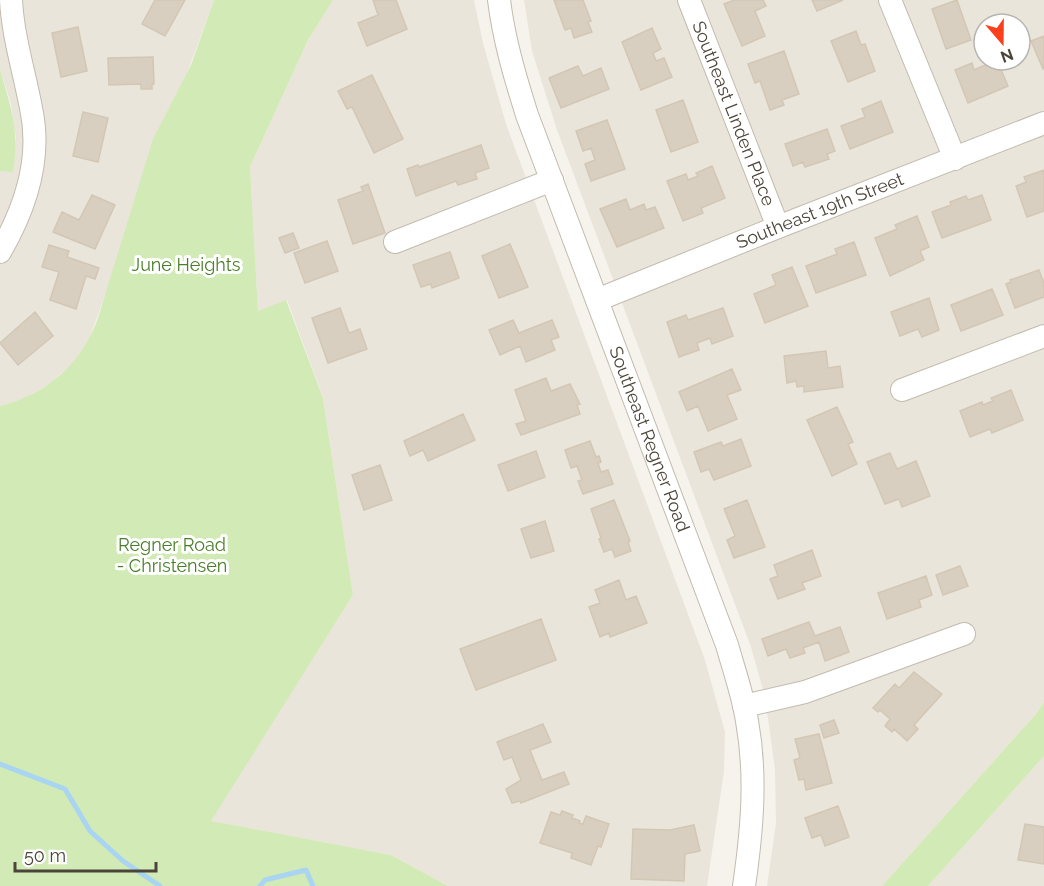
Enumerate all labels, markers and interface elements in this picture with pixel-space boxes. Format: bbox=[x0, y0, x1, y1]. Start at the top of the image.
north arrow bbox=[972, 12, 1032, 72]
street label: Southeast Linden Place bbox=[688, 18, 780, 209]
text: N bbox=[998, 45, 1016, 67]
street label: Southeast 19th Street bbox=[733, 168, 906, 253]
park label: June Heights bbox=[132, 254, 241, 275]
street label: Southeast Regner Road bbox=[605, 343, 694, 535]
park label: Regner Road - Christensen bbox=[117, 534, 227, 576]
scale bar bbox=[15, 835, 156, 873]
text: 50 m bbox=[24, 845, 66, 866]

